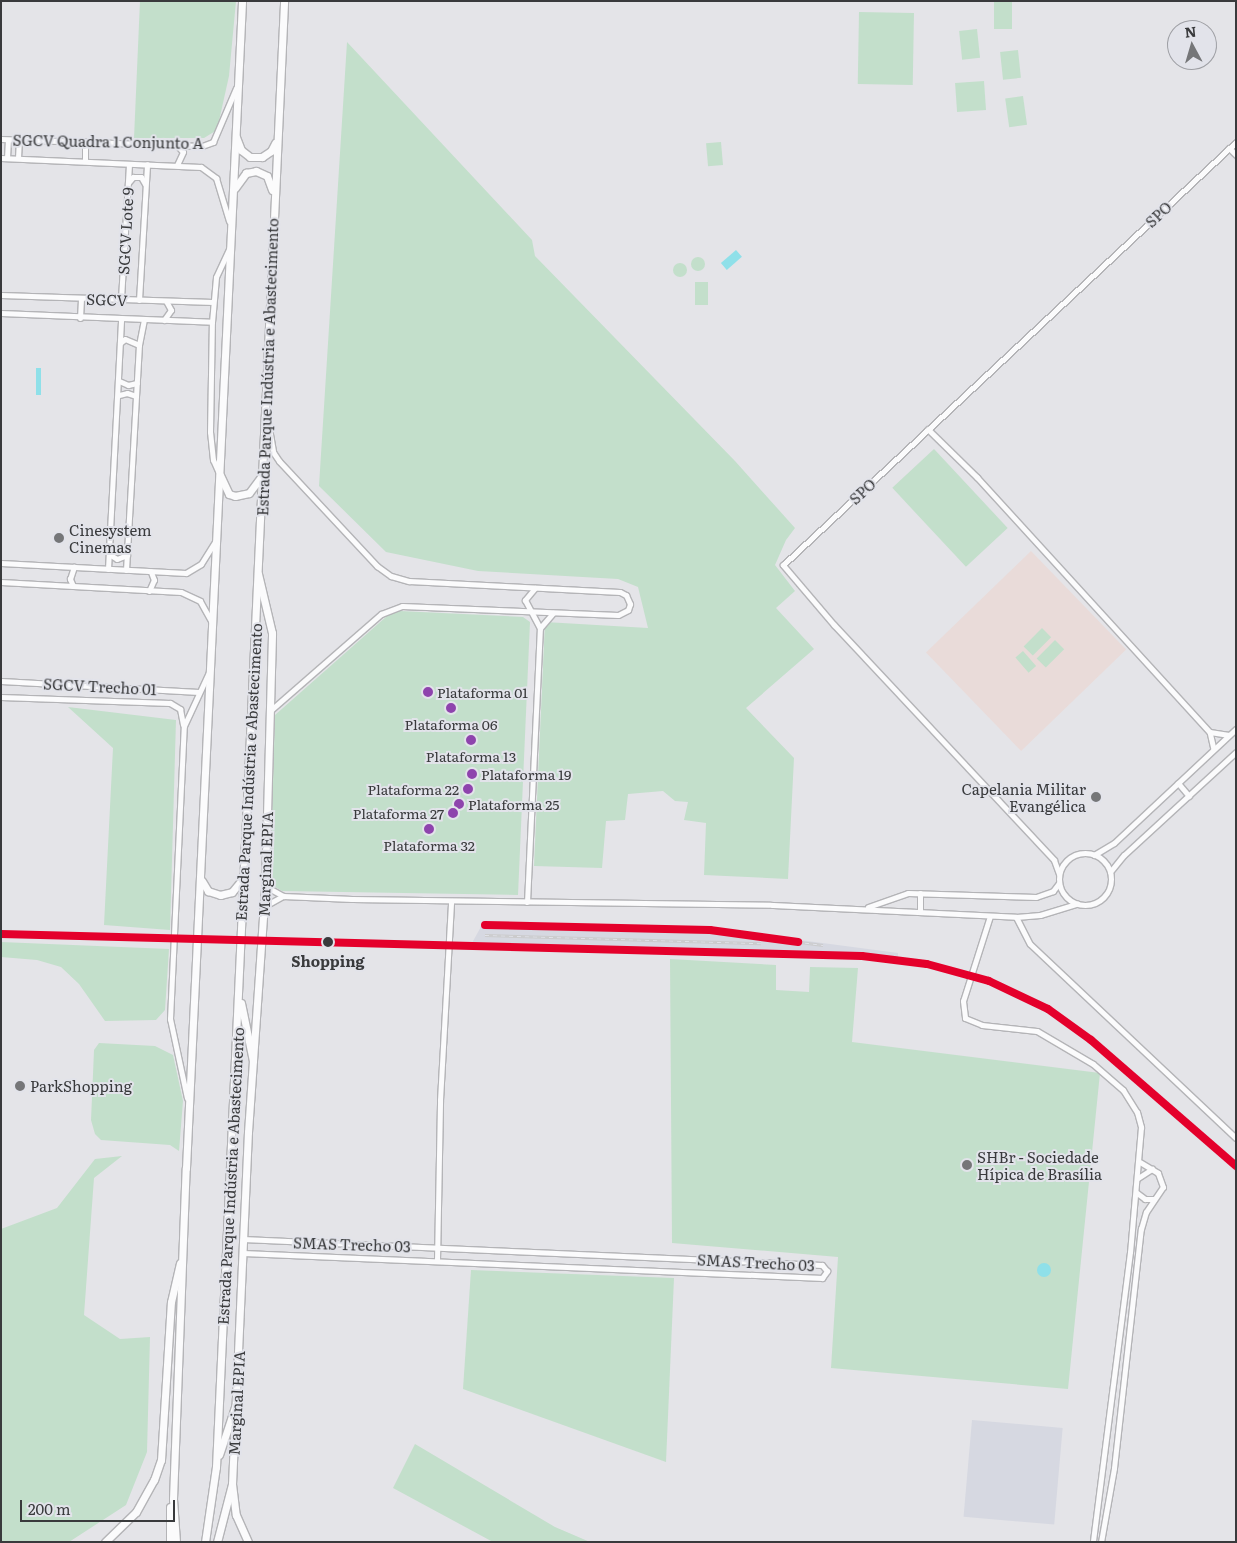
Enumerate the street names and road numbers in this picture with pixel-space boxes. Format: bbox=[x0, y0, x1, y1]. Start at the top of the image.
street label: SGCV Quadra 1 Conjunto A bbox=[12, 130, 204, 152]
street label: SGCV Lote 9 bbox=[114, 187, 136, 275]
street label: SPO bbox=[1141, 197, 1175, 231]
street label: Estrada Parque Indústria e Abastecimento bbox=[253, 218, 281, 516]
street label: SGCV bbox=[86, 289, 128, 309]
street label: SPO bbox=[845, 474, 879, 508]
street label: Estrada Parque Indústria e Abastecimento bbox=[231, 623, 265, 921]
street label: SGCV Trecho 01 bbox=[43, 674, 157, 698]
street label: Marginal EPIA bbox=[254, 811, 276, 917]
street label: Estrada Parque Indústria e Abastecimento bbox=[213, 1027, 247, 1325]
street label: SMAS Trecho 03 bbox=[293, 1233, 411, 1255]
street label: SMAS Trecho 03 bbox=[697, 1250, 815, 1274]
street label: Marginal EPIA bbox=[224, 1350, 248, 1456]

